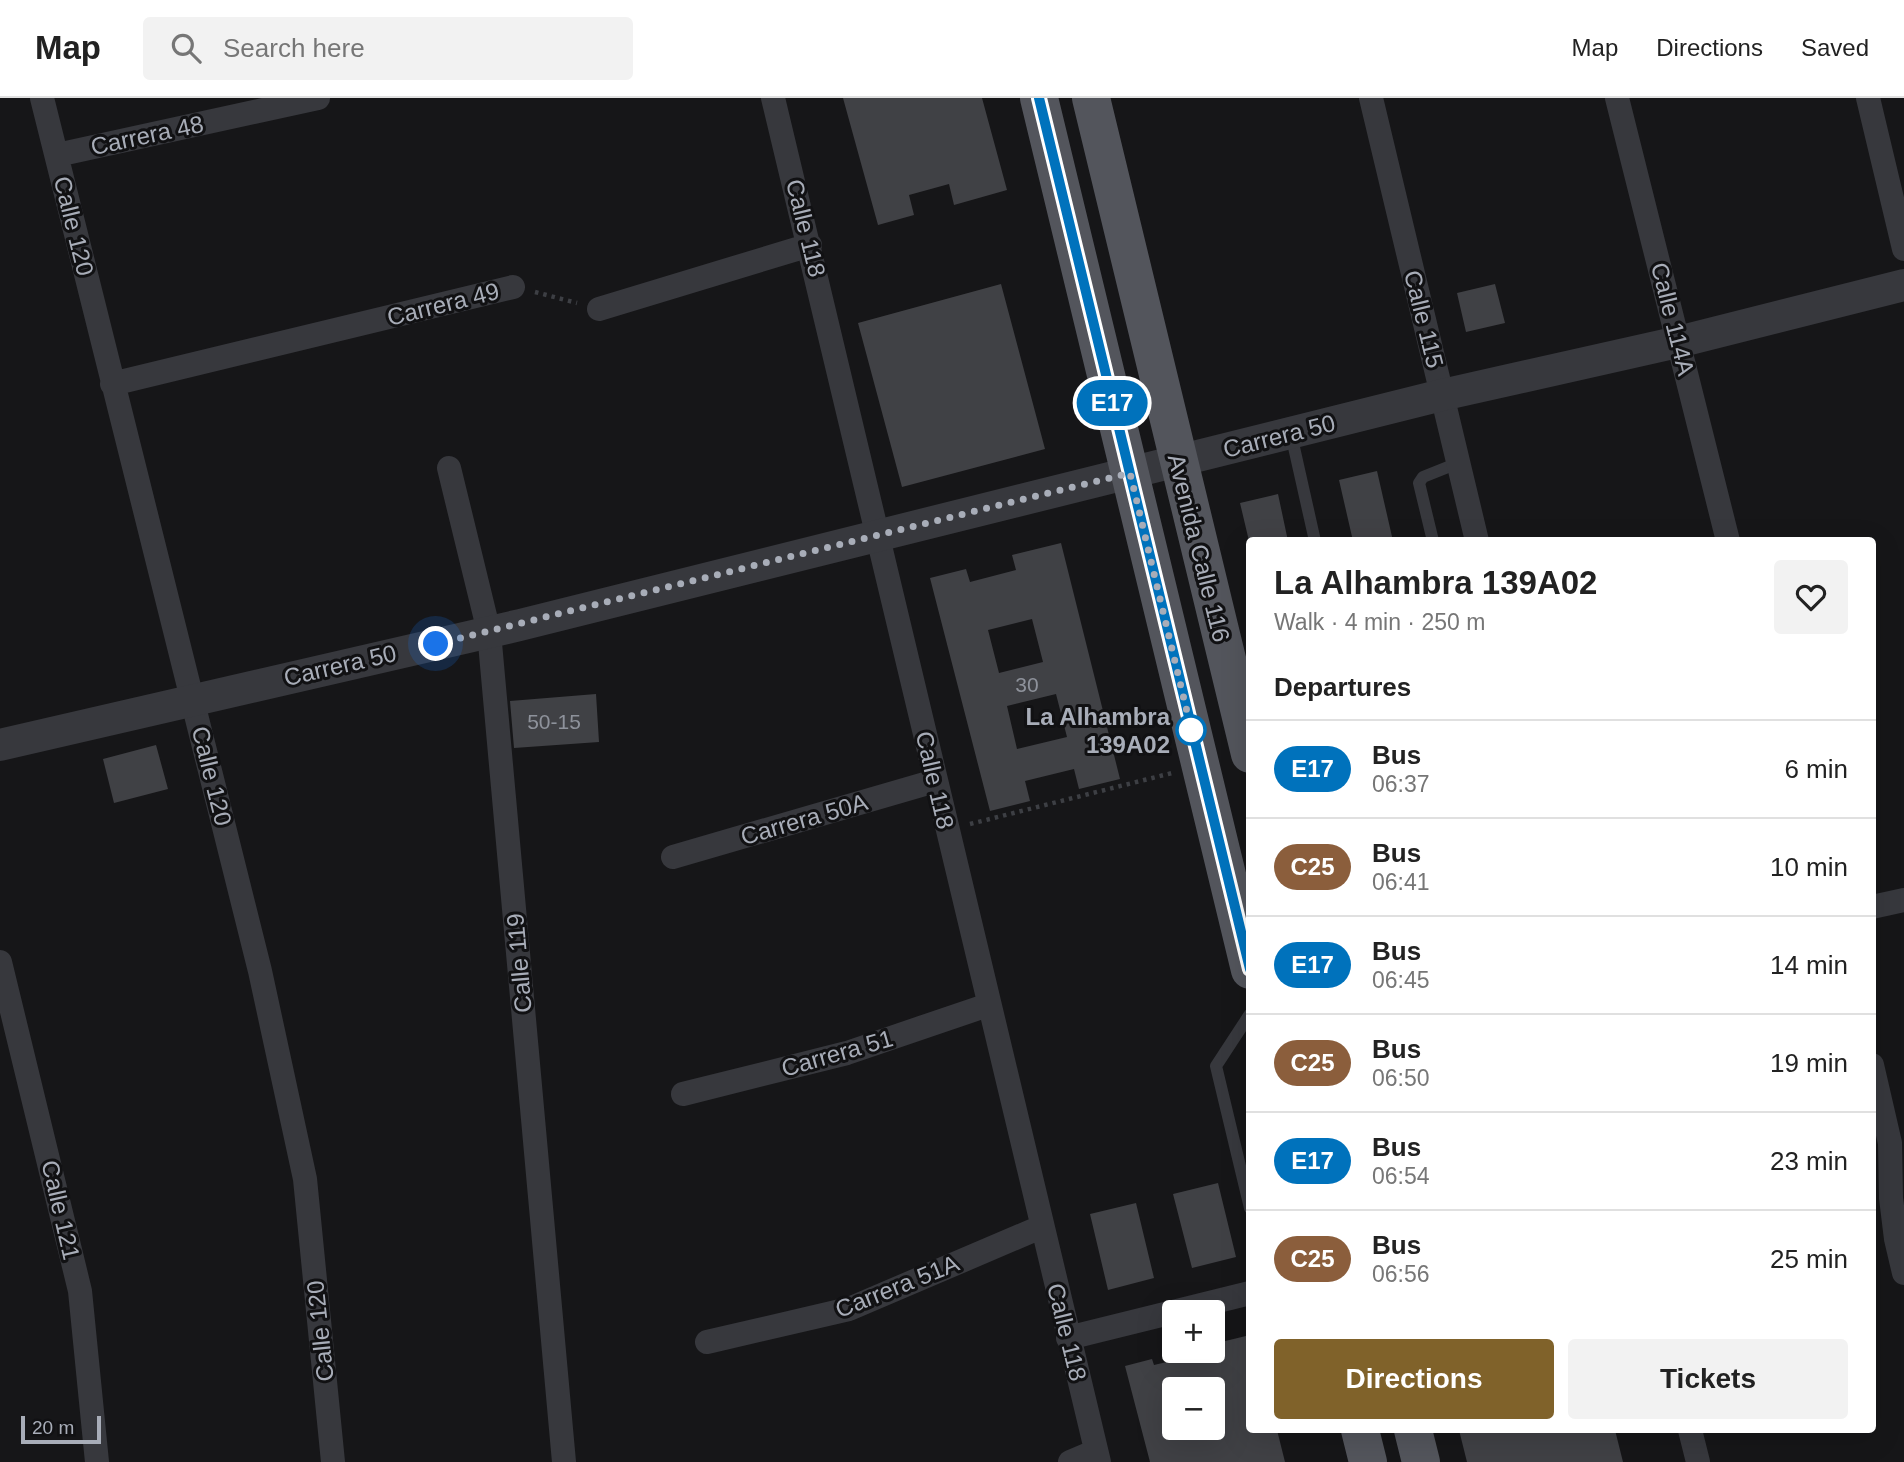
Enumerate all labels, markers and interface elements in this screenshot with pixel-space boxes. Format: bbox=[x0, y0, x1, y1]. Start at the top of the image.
search box bbox=[143, 17, 633, 80]
text: Map bbox=[35, 29, 101, 66]
icon: search bbox=[167, 29, 205, 67]
text: Search here bbox=[223, 33, 365, 63]
text: Map bbox=[1572, 34, 1618, 61]
text: Directions bbox=[1656, 34, 1763, 61]
text: Saved bbox=[1801, 34, 1869, 61]
street label: Carrera 48 bbox=[88, 110, 206, 160]
street label: Calle 120 bbox=[49, 174, 99, 278]
street label: Calle 118 bbox=[781, 176, 831, 280]
street label: Calle 114A bbox=[1646, 260, 1700, 378]
street label: Calle 115 bbox=[1399, 267, 1449, 371]
street label: Carrera 49 bbox=[384, 277, 502, 331]
line badge: E17 bbox=[1072, 380, 1152, 426]
text: E17 bbox=[1091, 389, 1133, 416]
street label: Carrera 50 bbox=[1220, 409, 1338, 463]
street label: Avenida Calle 116 bbox=[1163, 451, 1235, 645]
button: heart bbox=[1774, 560, 1848, 634]
text: La Alhambra 139A02 bbox=[1274, 564, 1597, 601]
text: Walk · 4 min · 250 m bbox=[1274, 609, 1485, 635]
your location bbox=[418, 626, 453, 661]
street label: Carrera 50 bbox=[281, 639, 399, 691]
text: Departures bbox=[1274, 672, 1411, 702]
house number: 30 bbox=[1015, 673, 1039, 696]
place label: La Alhambra 139A02 bbox=[1026, 703, 1171, 758]
house number: 50-15 bbox=[527, 710, 581, 733]
marker: La Alhambra 139A02 bbox=[1176, 715, 1206, 745]
street label: Calle 120 bbox=[187, 724, 237, 828]
street label: Calle 118 bbox=[911, 728, 959, 832]
text: Bus bbox=[1372, 740, 1421, 770]
text: 6 min bbox=[1784, 754, 1848, 784]
text: E17 bbox=[1291, 755, 1334, 782]
text: 06:37 bbox=[1372, 771, 1430, 797]
street label: Carrera 50A bbox=[737, 788, 871, 850]
text: Bus bbox=[1372, 838, 1421, 868]
text: 10 min bbox=[1770, 852, 1848, 882]
text: C25 bbox=[1290, 853, 1335, 880]
text: 06:41 bbox=[1372, 869, 1430, 895]
street label: Calle 119 bbox=[501, 912, 537, 1014]
text: Bus bbox=[1372, 936, 1421, 966]
text: 14 min bbox=[1770, 950, 1848, 980]
text: E17 bbox=[1291, 951, 1334, 978]
text: 06:45 bbox=[1372, 967, 1430, 993]
street label: Carrera 51 bbox=[778, 1024, 896, 1082]
text: Bus bbox=[1372, 1034, 1421, 1064]
text: 19 min bbox=[1770, 1048, 1848, 1078]
text: C25 bbox=[1290, 1049, 1335, 1076]
text: 06:50 bbox=[1372, 1065, 1430, 1091]
text: Bus bbox=[1372, 1132, 1421, 1162]
text: 23 min bbox=[1770, 1146, 1848, 1176]
text: E17 bbox=[1291, 1147, 1334, 1174]
street label: Calle 121 bbox=[36, 1158, 86, 1262]
text: 06:54 bbox=[1372, 1163, 1430, 1189]
text: Bus bbox=[1372, 1230, 1421, 1260]
text: 25 min bbox=[1770, 1244, 1848, 1274]
text: C25 bbox=[1290, 1245, 1335, 1272]
street label: Carrera 51A bbox=[831, 1249, 963, 1323]
text: 06:56 bbox=[1372, 1261, 1430, 1287]
street label: Calle 120 bbox=[301, 1279, 339, 1383]
street label: Calle 118 bbox=[1042, 1280, 1092, 1384]
map controls bbox=[1162, 1300, 1225, 1440]
button: + bbox=[1162, 1300, 1225, 1363]
button: Directions bbox=[1274, 1339, 1554, 1419]
button: Tickets bbox=[1568, 1339, 1848, 1419]
button: − bbox=[1162, 1377, 1225, 1440]
scale bar bbox=[21, 1413, 102, 1445]
text: 20 m bbox=[32, 1417, 74, 1438]

